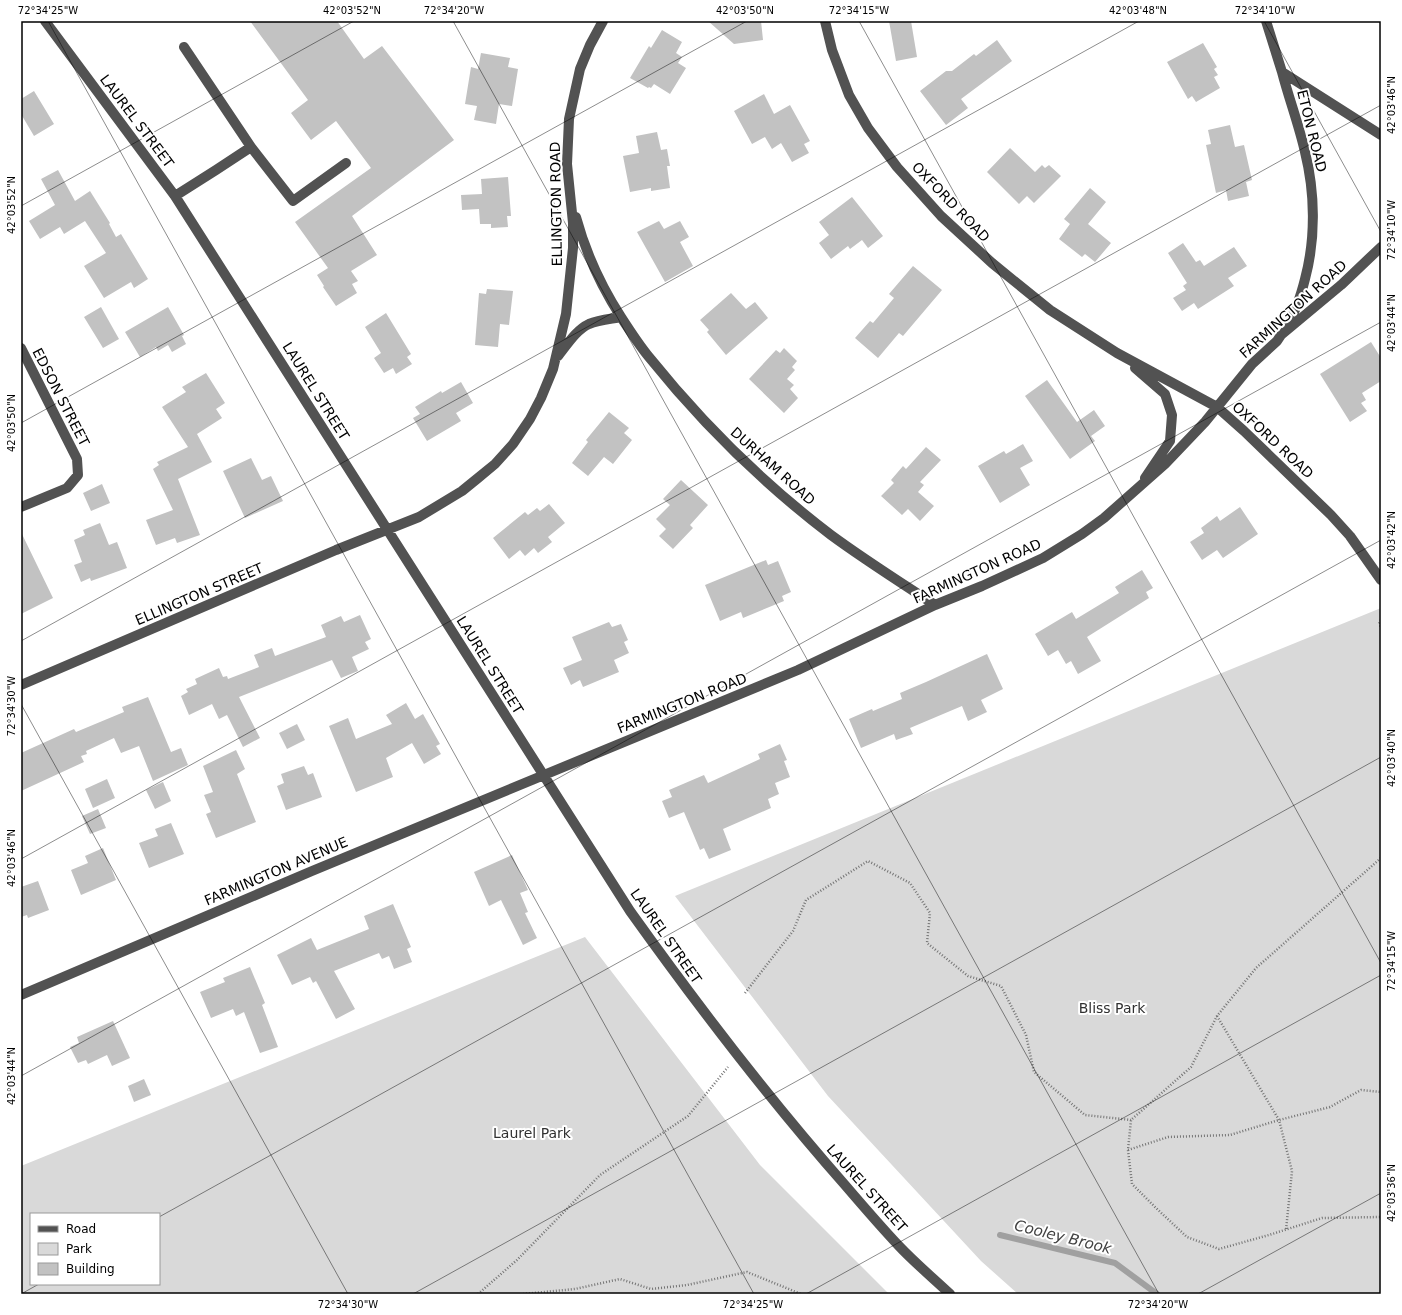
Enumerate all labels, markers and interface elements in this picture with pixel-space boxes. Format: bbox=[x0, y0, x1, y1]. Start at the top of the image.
text: 72°34'25"W bbox=[18, 5, 78, 16]
text: 42°03'52"N bbox=[323, 5, 381, 16]
text: 72°34'20"W bbox=[424, 5, 484, 16]
text: 42°03'50"N bbox=[716, 5, 774, 16]
text: 72°34'15"W bbox=[829, 5, 889, 16]
text: 42°03'48"N bbox=[1109, 5, 1167, 16]
text: 72°34'10"W bbox=[1235, 5, 1295, 16]
street label: LAUREL STREET bbox=[97, 71, 177, 171]
text: 42°03'46"N bbox=[1386, 76, 1397, 134]
street label: ETON ROAD bbox=[1294, 88, 1330, 174]
street label: ELLINGTON ROAD bbox=[547, 141, 565, 267]
street label: OXFORD ROAD bbox=[909, 159, 993, 245]
text: 42°03'52"N bbox=[6, 176, 17, 234]
text: 72°34'10"W bbox=[1386, 200, 1397, 260]
street label: FARMINGTON ROAD bbox=[1236, 257, 1350, 361]
text: 42°03'44"N bbox=[1386, 294, 1397, 352]
street label: LAUREL STREET bbox=[279, 339, 353, 443]
street label: EDSON STREET bbox=[29, 345, 93, 449]
text: 42°03'50"N bbox=[6, 394, 17, 452]
street label: OXFORD ROAD bbox=[1229, 398, 1317, 482]
street label: DURHAM ROAD bbox=[727, 424, 819, 508]
text: 42°03'42"N bbox=[1386, 511, 1397, 569]
street label: FARMINGTON ROAD bbox=[910, 536, 1044, 606]
street label: ELLINGTON STREET bbox=[133, 560, 266, 628]
street label: LAUREL STREET bbox=[453, 613, 527, 717]
street label: FARMINGTON ROAD bbox=[615, 670, 749, 736]
text: 72°34'30"W bbox=[6, 676, 17, 736]
text: 42°03'40"N bbox=[1386, 729, 1397, 787]
text: 42°03'46"N bbox=[6, 829, 17, 887]
street label: FARMINGTON AVENUE bbox=[202, 833, 350, 909]
street label: LAUREL STREET bbox=[627, 885, 705, 987]
text: 72°34'15"W bbox=[1386, 931, 1397, 991]
park label: Bliss Park bbox=[1079, 1000, 1146, 1016]
text: 42°03'44"N bbox=[6, 1047, 17, 1105]
park label: Laurel Park bbox=[493, 1125, 572, 1141]
street label: LAUREL STREET bbox=[824, 1141, 911, 1235]
text: 42°03'36"N bbox=[1386, 1164, 1397, 1222]
legend bbox=[30, 1213, 160, 1285]
water label: Cooley Brook bbox=[1013, 1216, 1115, 1258]
text: Road bbox=[66, 1222, 96, 1236]
text: Park bbox=[66, 1242, 92, 1256]
text: Building bbox=[66, 1262, 115, 1276]
text: 72°34'30"W bbox=[318, 1299, 378, 1310]
text: 72°34'25"W bbox=[723, 1299, 783, 1310]
text: 72°34'20"W bbox=[1128, 1299, 1188, 1310]

